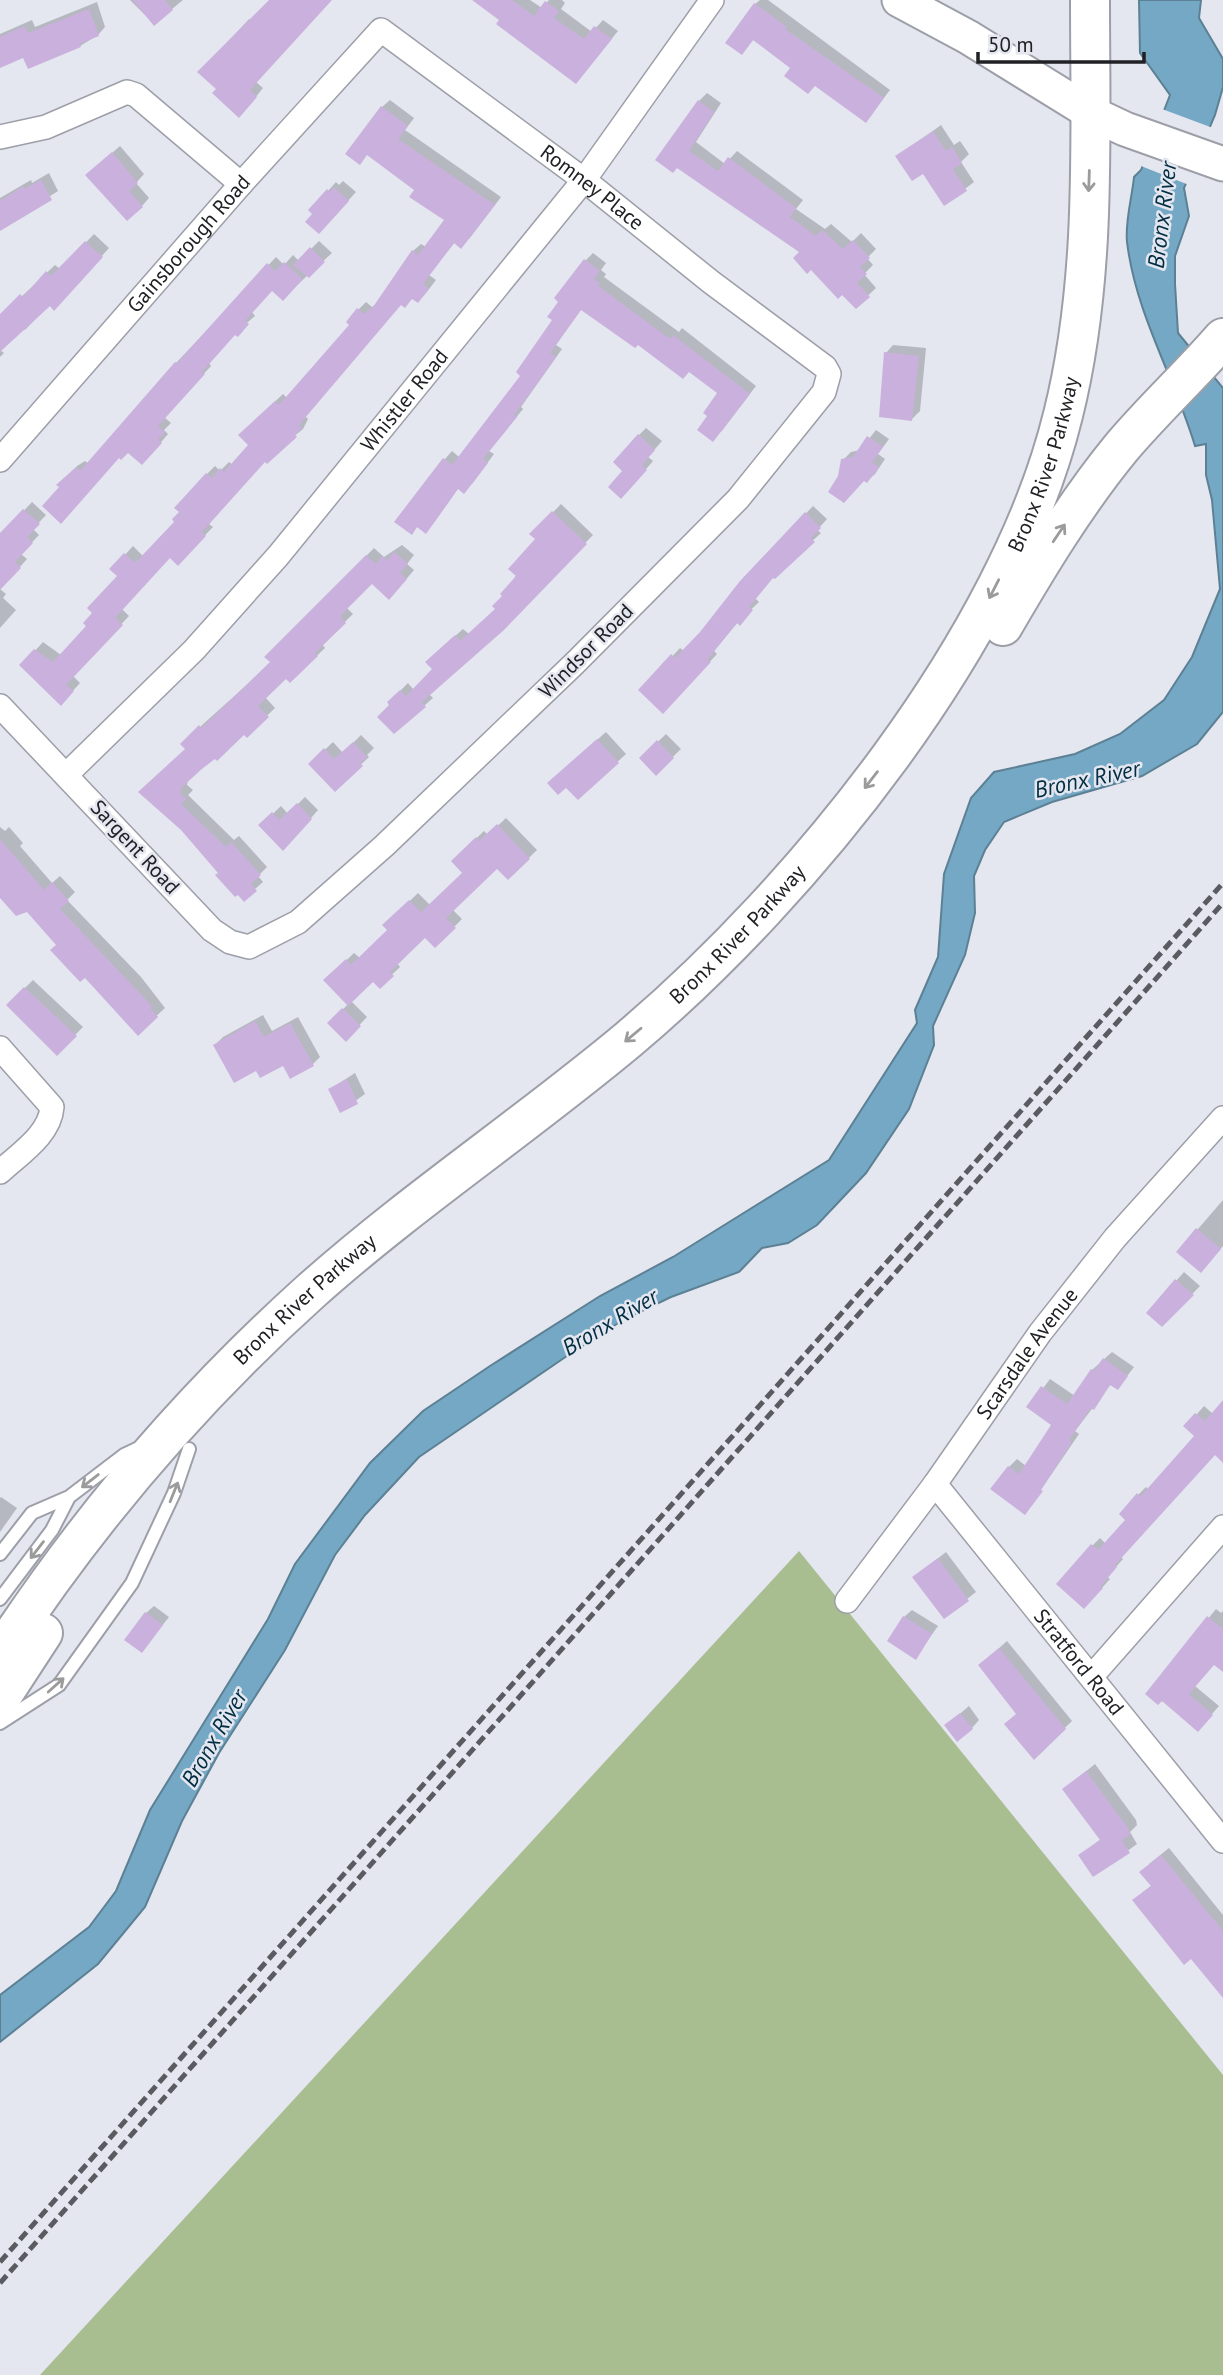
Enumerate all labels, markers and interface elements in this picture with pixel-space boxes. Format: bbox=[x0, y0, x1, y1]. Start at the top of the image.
scale bar bbox=[978, 21, 1144, 65]
text: 50 m bbox=[988, 31, 1034, 58]
street label: Romney Place bbox=[535, 138, 650, 236]
water label: Bronx River bbox=[1141, 159, 1183, 270]
street label: Gainsborough Road bbox=[121, 169, 256, 318]
one-way arrow bbox=[1082, 169, 1095, 192]
street label: Whistler Road bbox=[354, 343, 454, 457]
street label: Bronx River Parkway bbox=[1001, 374, 1084, 556]
one-way arrow bbox=[1052, 524, 1066, 544]
one-way arrow bbox=[987, 578, 1001, 599]
street label: Windsor Road bbox=[533, 598, 639, 704]
water label: Bronx River bbox=[1031, 753, 1144, 804]
one-way arrow bbox=[863, 770, 878, 788]
street label: Sargent Road bbox=[85, 794, 186, 900]
street label: Bronx River Parkway bbox=[664, 859, 811, 1010]
one-way arrow bbox=[624, 1027, 642, 1043]
street label: Bronx River Parkway bbox=[227, 1227, 382, 1371]
water label: Bronx River bbox=[556, 1281, 664, 1362]
street label: Scarsdale Avenue bbox=[970, 1282, 1084, 1424]
one-way arrow bbox=[82, 1474, 100, 1489]
one-way arrow bbox=[168, 1482, 181, 1504]
one-way arrow bbox=[29, 1540, 44, 1558]
street label: Stratford Road bbox=[1028, 1603, 1130, 1721]
one-way arrow bbox=[47, 1677, 65, 1693]
water label: Bronx River bbox=[174, 1683, 254, 1791]

